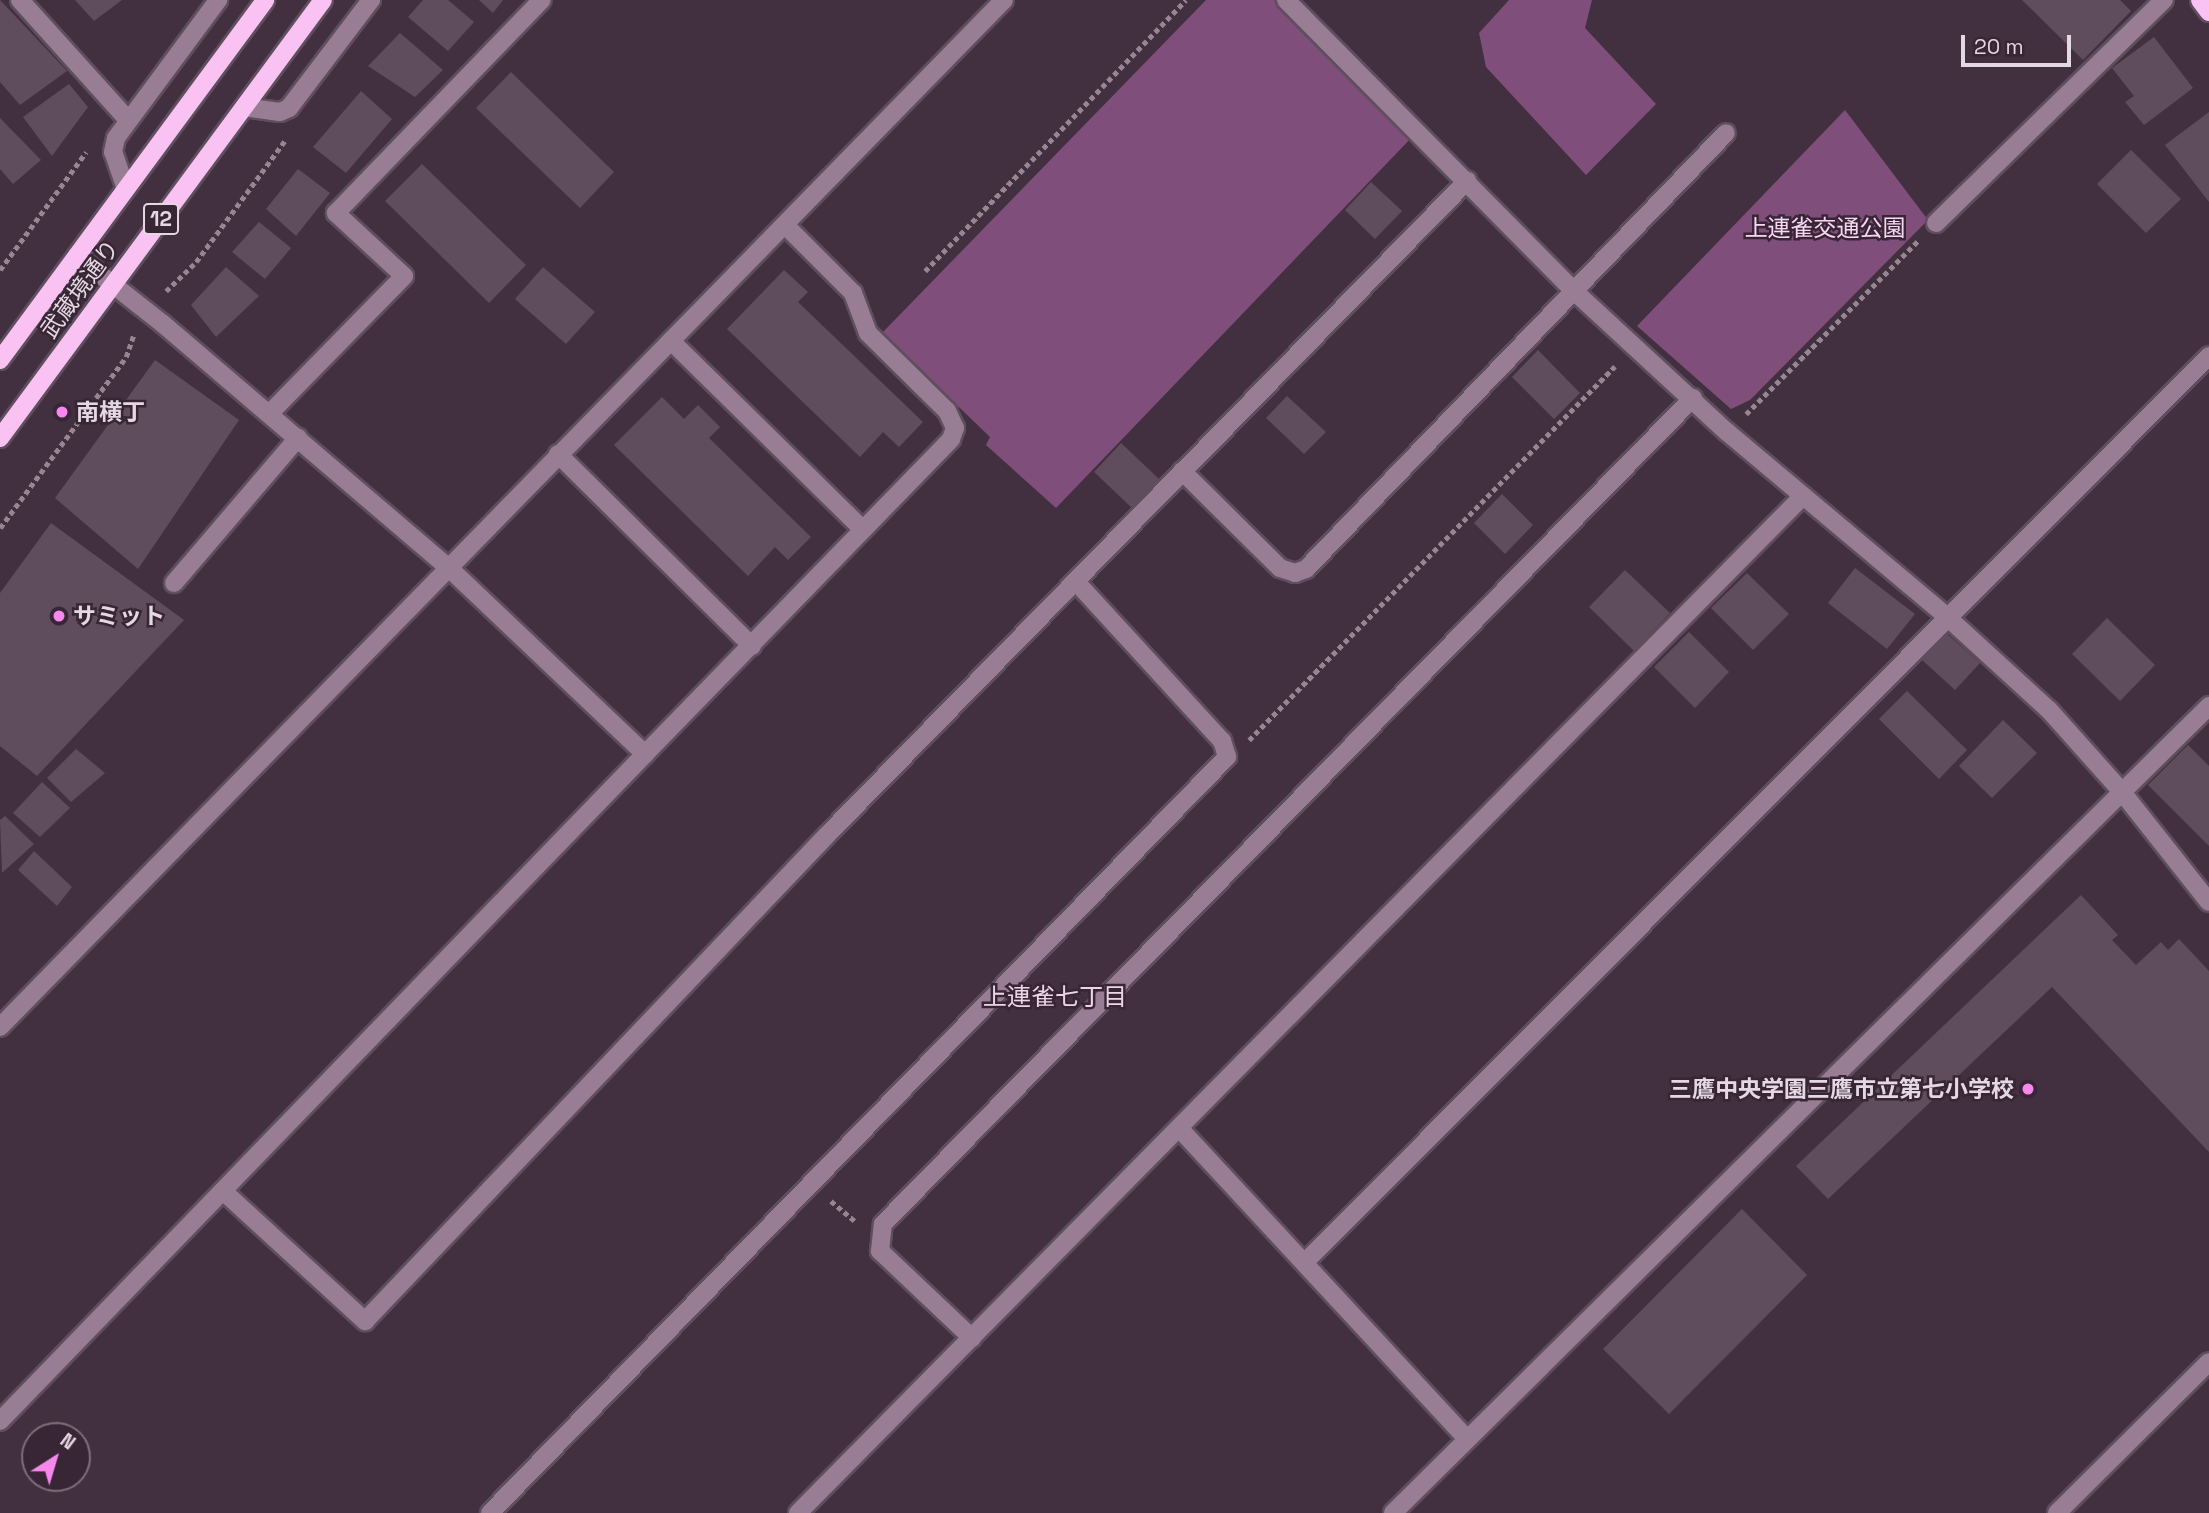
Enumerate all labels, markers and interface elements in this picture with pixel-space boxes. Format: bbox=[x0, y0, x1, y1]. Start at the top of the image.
scale bar bbox=[1964, 21, 2074, 65]
text: 20 m bbox=[1974, 33, 2024, 60]
road number: 12 bbox=[142, 202, 180, 236]
park label: 上連雀交通公園 bbox=[1745, 214, 1905, 242]
street label: 武蔵境通り bbox=[35, 234, 125, 344]
place label: 南横丁 bbox=[76, 398, 145, 426]
marker: 南横丁 bbox=[54, 404, 70, 420]
place label: サミット bbox=[73, 602, 165, 630]
marker: サミット bbox=[51, 608, 67, 624]
district label: 上連雀七丁目 bbox=[983, 983, 1127, 1011]
place label: 三鷹中央学園三鷹市立第七小学校 bbox=[1669, 1075, 2014, 1103]
marker: 三鷹中央学園三鷹市立第七小学校 bbox=[2020, 1081, 2036, 1097]
north arrow bbox=[21, 1422, 91, 1492]
text: N bbox=[55, 1428, 80, 1455]

